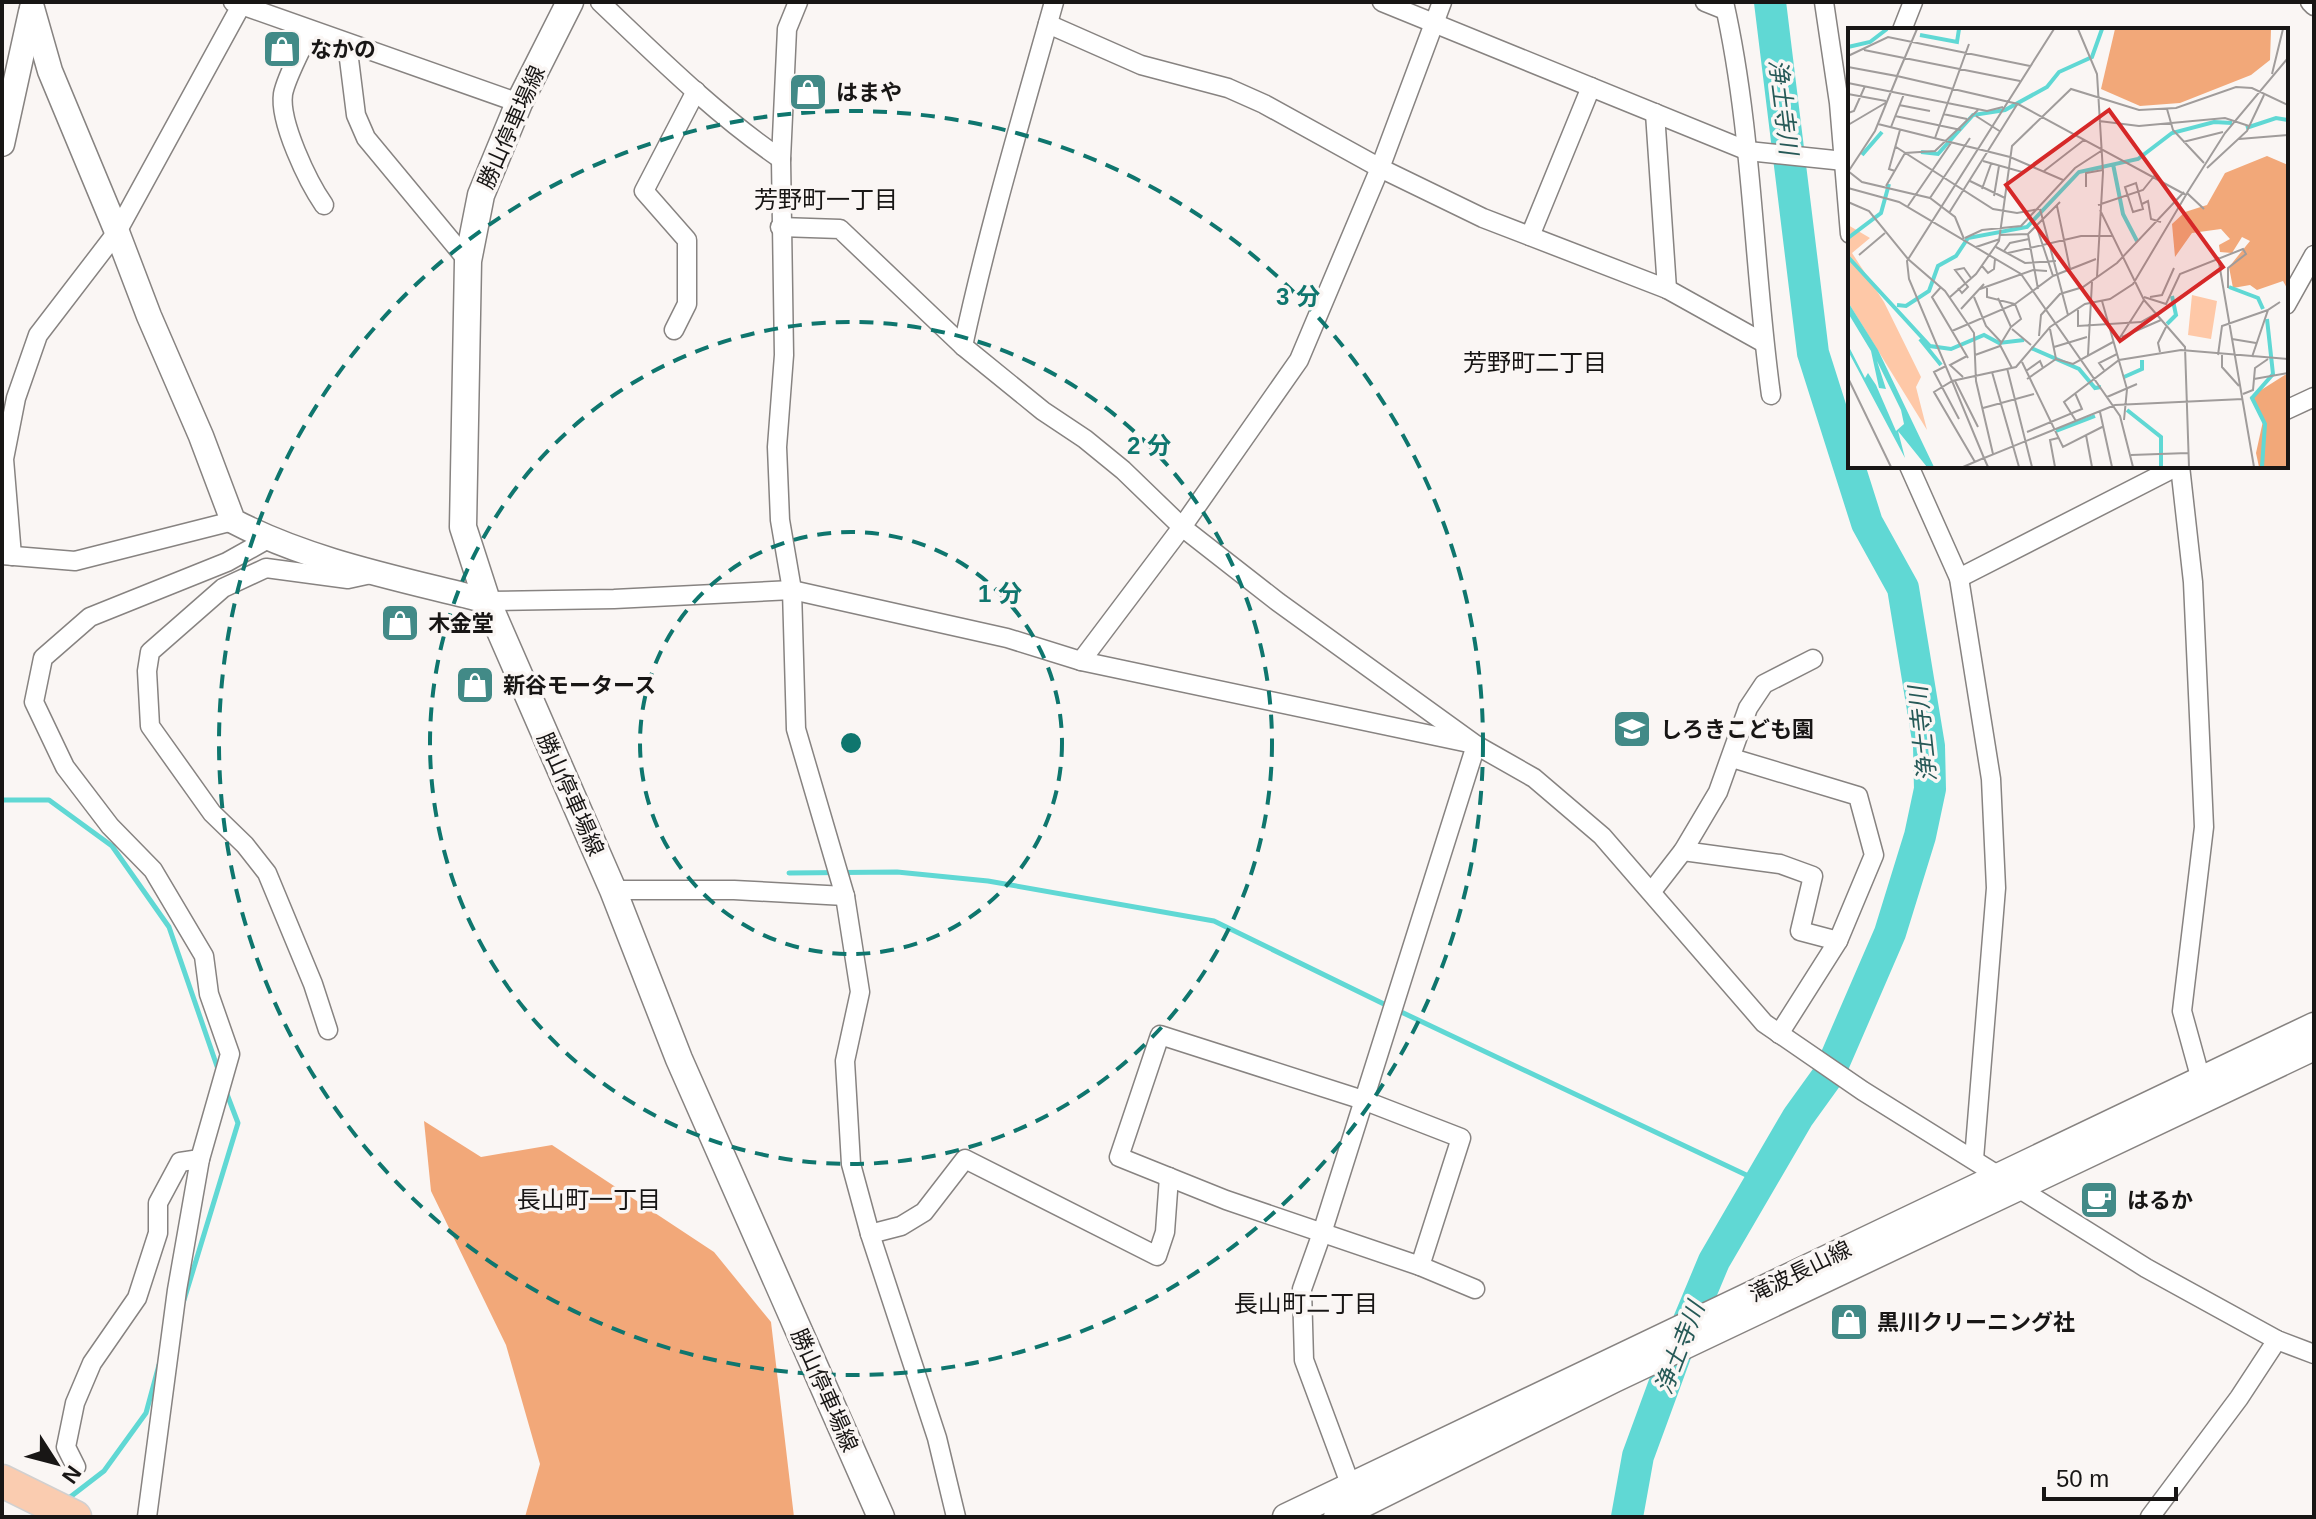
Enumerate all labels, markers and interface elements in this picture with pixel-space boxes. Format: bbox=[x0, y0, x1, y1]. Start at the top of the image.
shop icon: なかの bbox=[261, 28, 303, 70]
inset map bbox=[1848, 28, 2288, 468]
place label: なかの bbox=[310, 37, 376, 62]
water label: 浄土寺川 bbox=[1764, 58, 1803, 159]
street label: 勝山停車場線 bbox=[473, 62, 550, 193]
shop icon: はまや bbox=[787, 71, 829, 113]
place label: はまや bbox=[836, 80, 902, 105]
district label: 芳野町一丁目 bbox=[754, 186, 898, 213]
text: 3 分 bbox=[1276, 283, 1320, 310]
district label: 芳野町二丁目 bbox=[1463, 349, 1607, 376]
text: 2 分 bbox=[1127, 432, 1171, 459]
text: 1 分 bbox=[978, 580, 1022, 607]
shop icon: 木金堂 bbox=[379, 602, 421, 644]
place label: 木金堂 bbox=[428, 611, 494, 636]
shop icon: 新谷モータース bbox=[454, 664, 496, 706]
place label: 新谷モータース bbox=[503, 673, 656, 698]
water label: 浄土寺川 bbox=[1904, 682, 1941, 783]
school or university icon: しろきこども園 bbox=[1611, 708, 1653, 750]
place label: しろきこども園 bbox=[1660, 717, 1814, 742]
street label: 勝山停車場線 bbox=[532, 729, 609, 860]
centre of rings bbox=[837, 729, 865, 757]
cafe icon: はるか bbox=[2078, 1179, 2120, 1221]
district label: 長山町一丁目 bbox=[517, 1186, 661, 1213]
place label: はるか bbox=[2127, 1188, 2193, 1213]
street label: 滝波長山線 bbox=[1745, 1236, 1855, 1307]
district label: 長山町二丁目 bbox=[1234, 1290, 1378, 1317]
water label: 浄土寺川 bbox=[1650, 1295, 1710, 1397]
shop icon: 黒川クリーニング社 bbox=[1828, 1301, 1870, 1343]
place label: 黒川クリーニング社 bbox=[1877, 1310, 2075, 1335]
street label: 勝山停車場線 bbox=[786, 1325, 863, 1456]
north arrow bbox=[16, 1423, 96, 1503]
scale bar bbox=[2044, 1451, 2176, 1501]
text: N bbox=[57, 1461, 87, 1488]
text: 50 m bbox=[2056, 1465, 2109, 1492]

